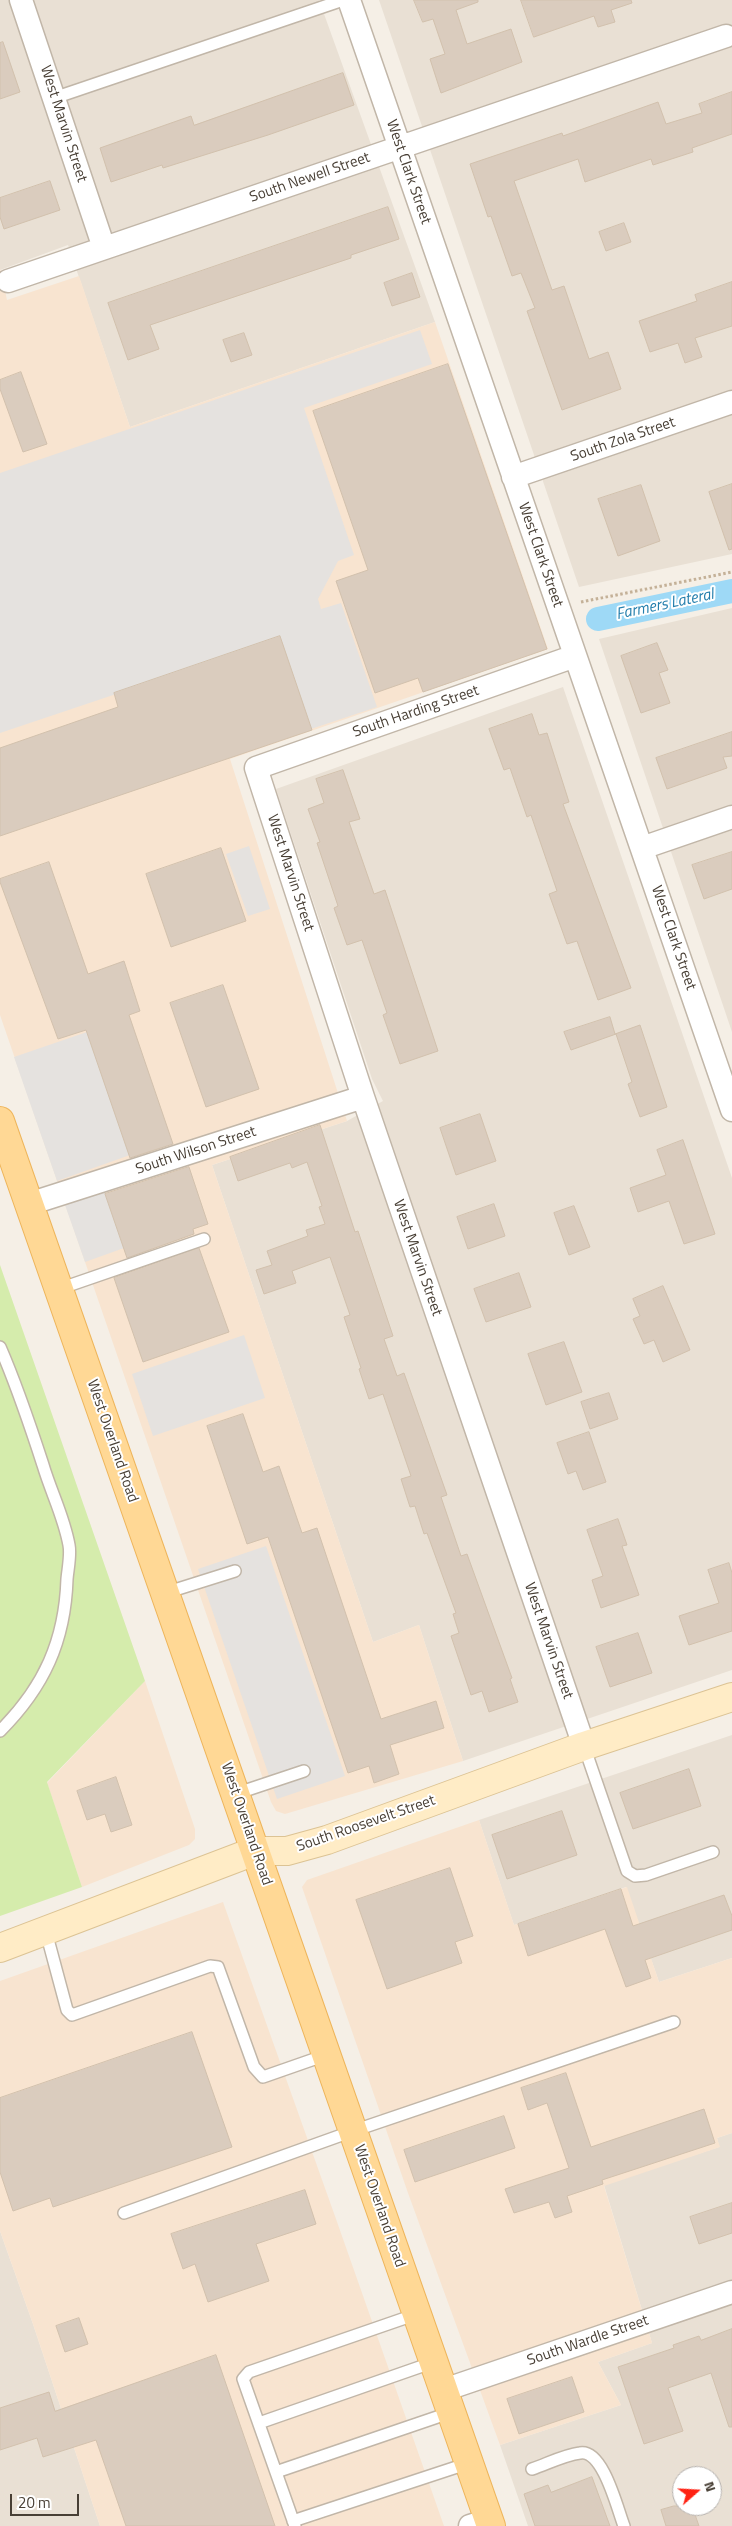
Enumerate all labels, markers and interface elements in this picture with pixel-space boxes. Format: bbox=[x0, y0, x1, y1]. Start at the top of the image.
street label: West Marvin Street bbox=[36, 63, 90, 185]
street label: West Clark Street bbox=[382, 117, 434, 227]
street label: South Newell Street bbox=[247, 149, 373, 207]
street label: South Zola Street bbox=[568, 414, 678, 466]
street label: West Clark Street bbox=[514, 500, 566, 610]
water label: Farmers Lateral bbox=[614, 585, 716, 625]
street label: South Harding Street bbox=[351, 682, 481, 742]
street label: West Marvin Street bbox=[263, 812, 317, 934]
street label: West Clark Street bbox=[647, 883, 699, 993]
street label: South Wilson Street bbox=[133, 1123, 259, 1179]
street label: West Marvin Street bbox=[389, 1197, 445, 1319]
street label: West Overland Road bbox=[83, 1377, 141, 1505]
street label: West Marvin Street bbox=[520, 1580, 576, 1702]
street label: West Overland Road bbox=[217, 1760, 275, 1888]
street label: South Roosevelt Street bbox=[294, 1792, 438, 1856]
street label: West Overland Road bbox=[350, 2142, 408, 2270]
street label: South Wardle Street bbox=[525, 2312, 651, 2370]
north arrow bbox=[672, 2466, 722, 2516]
text: N bbox=[699, 2478, 722, 2494]
scale bar bbox=[12, 2484, 81, 2516]
text: 20 m bbox=[18, 2491, 51, 2514]

